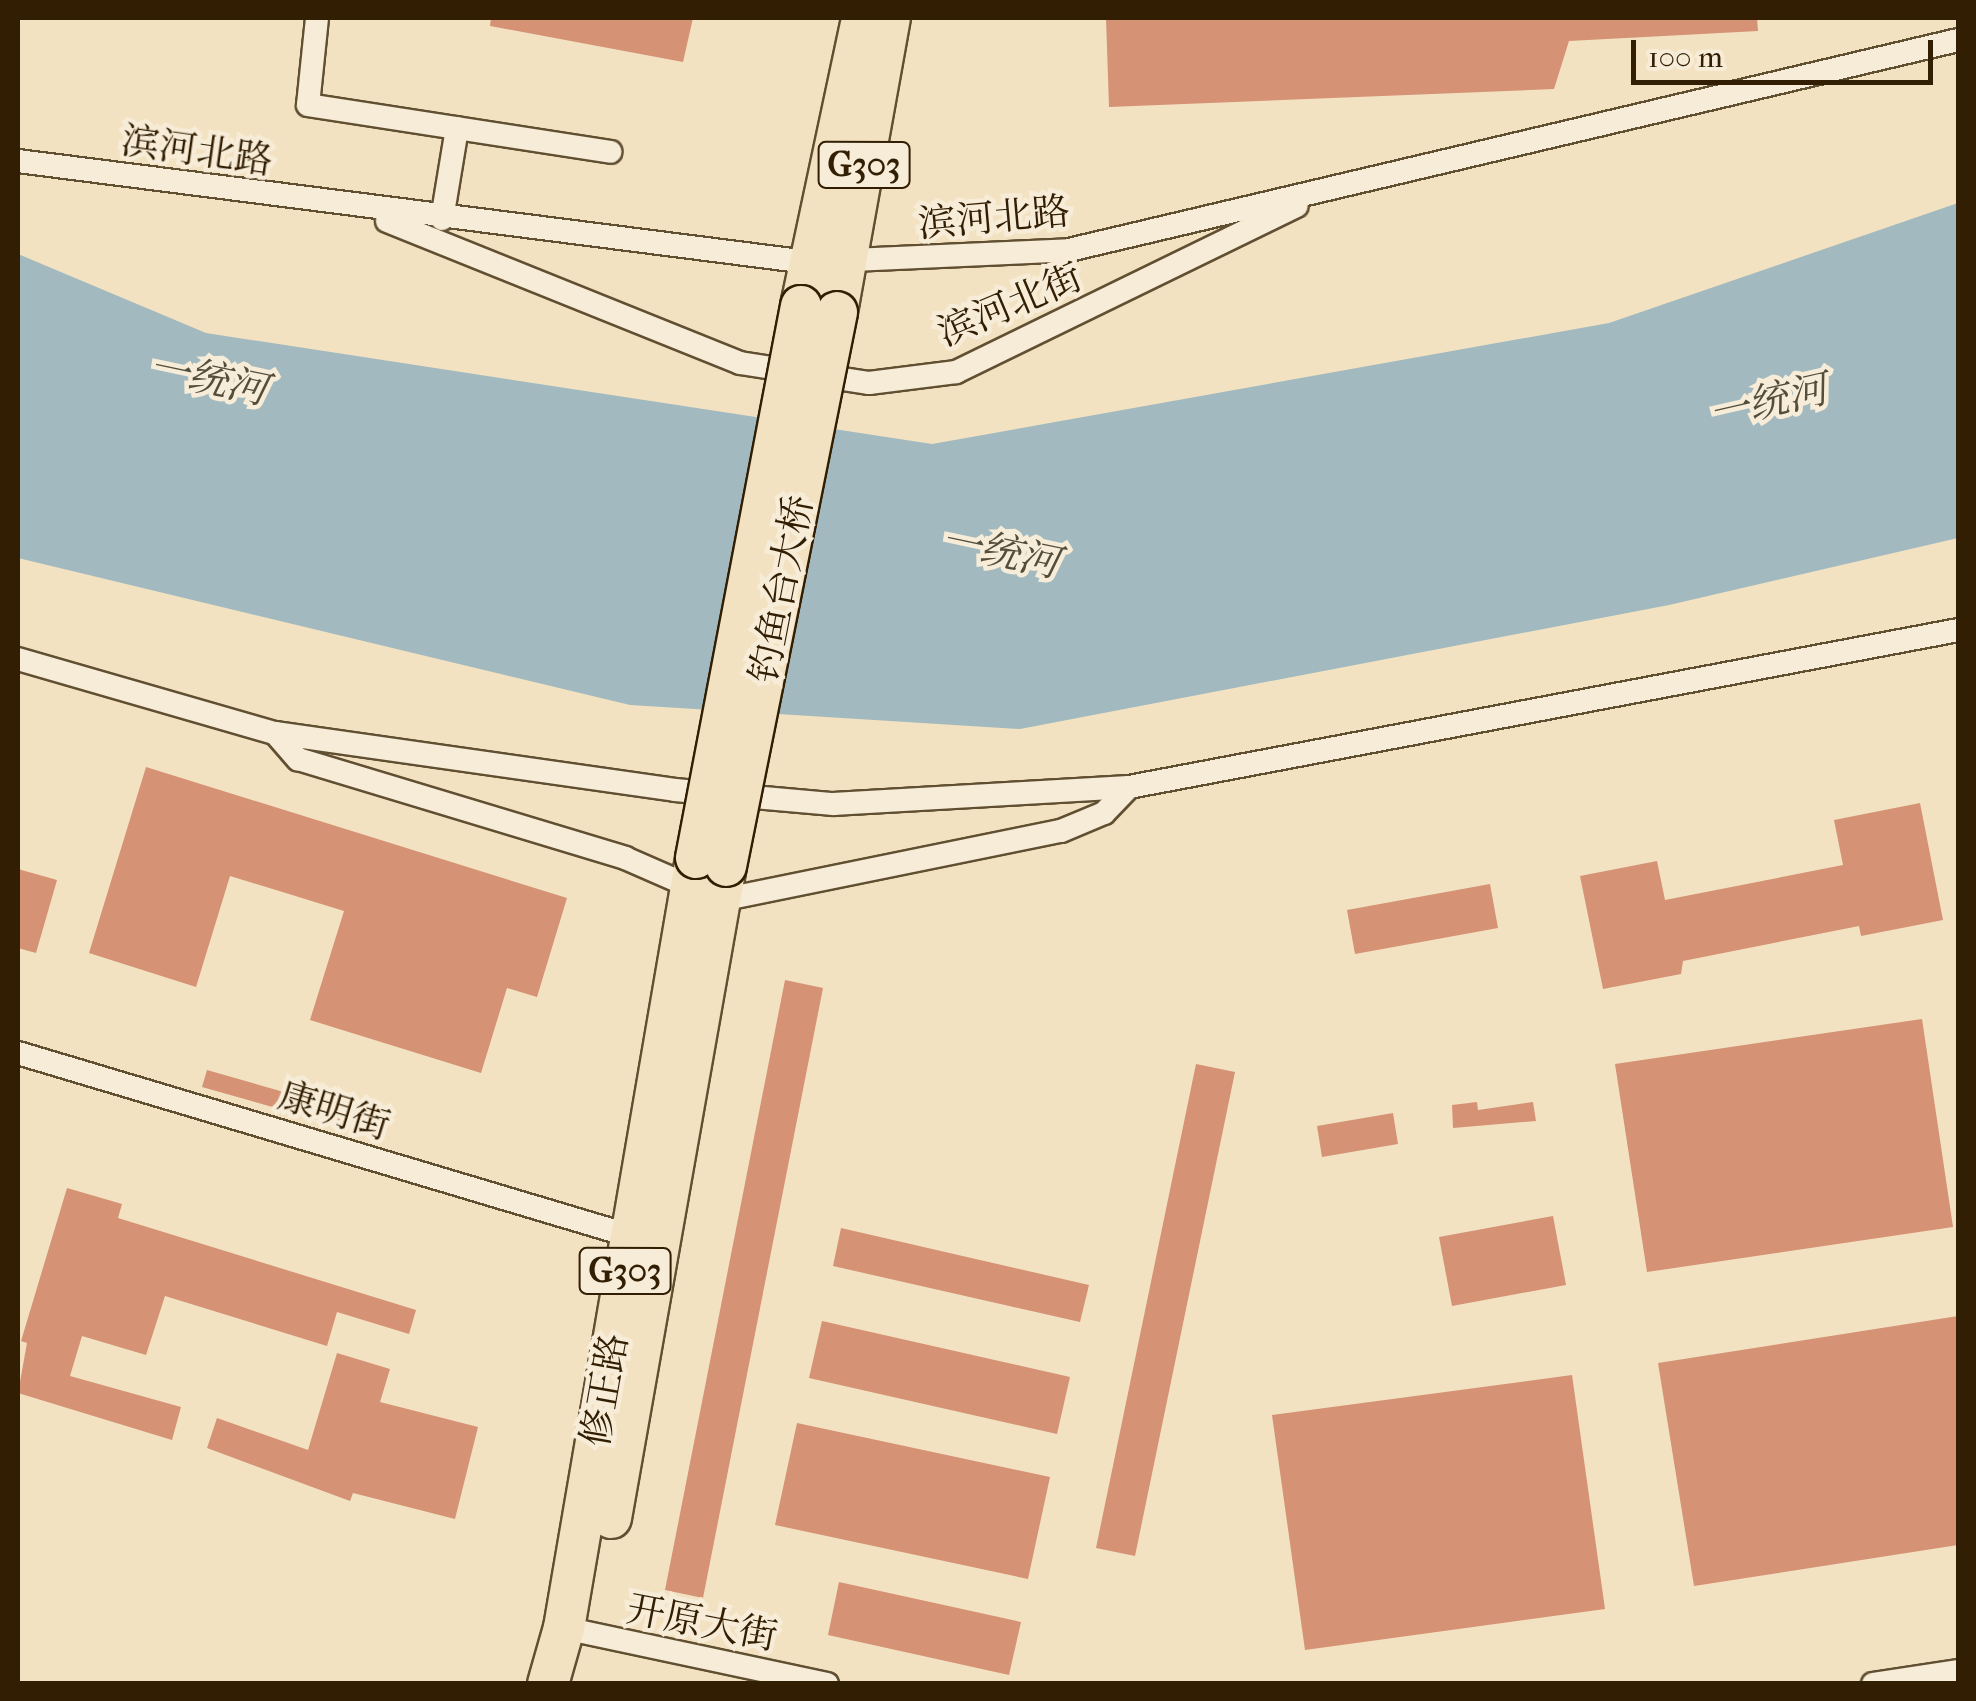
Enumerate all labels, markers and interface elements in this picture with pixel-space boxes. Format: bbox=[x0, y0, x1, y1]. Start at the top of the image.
scale bar bbox=[1636, 20, 1938, 82]
text: 100 m bbox=[1648, 40, 1723, 75]
street label: 滨河北路 bbox=[119, 118, 275, 184]
road number: G303 bbox=[816, 135, 912, 195]
street label: 滨河北路 bbox=[916, 189, 1072, 247]
street label: 滨河北街 bbox=[931, 254, 1089, 356]
water label: 一统河 bbox=[144, 343, 272, 415]
water label: 一统河 bbox=[1704, 365, 1832, 439]
street label: 钓鱼台大桥 bbox=[741, 491, 823, 687]
water label: 一统河 bbox=[936, 516, 1064, 588]
street label: 康明街 bbox=[273, 1073, 395, 1149]
road number: G303 bbox=[578, 1241, 672, 1301]
street label: 修正路 bbox=[573, 1330, 637, 1450]
street label: 开原大街 bbox=[623, 1586, 781, 1660]

